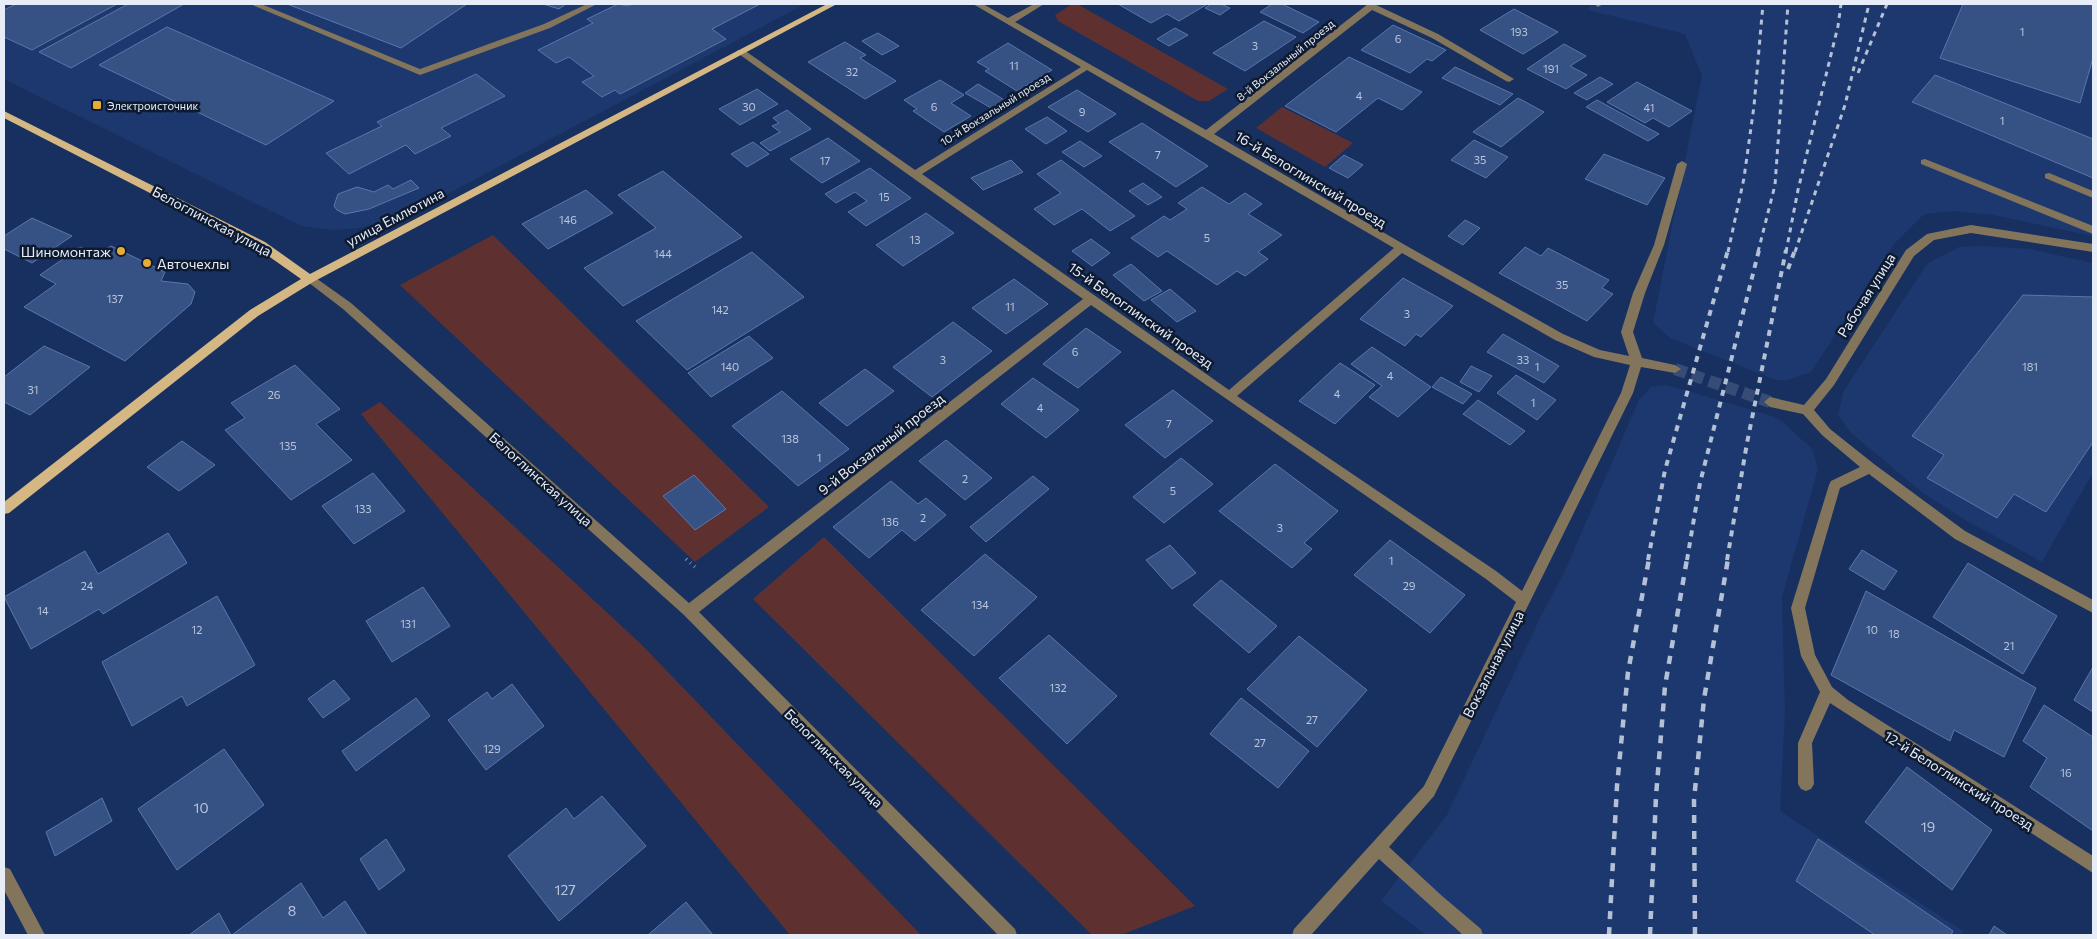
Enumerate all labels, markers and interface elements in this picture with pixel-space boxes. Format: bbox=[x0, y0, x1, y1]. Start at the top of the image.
street label: 8-й Вокзальный проезд bbox=[1234, 16, 1337, 103]
house number: 193 bbox=[1510, 25, 1528, 38]
house number: 1 bbox=[2020, 25, 2024, 38]
house number: 6 bbox=[1395, 32, 1402, 45]
house number: 3 bbox=[1252, 39, 1258, 52]
house number: 11 bbox=[1009, 59, 1019, 72]
house number: 191 bbox=[1543, 62, 1559, 75]
house number: 32 bbox=[846, 65, 858, 78]
street label: 10-й Вокзальный проезд bbox=[938, 70, 1053, 148]
house number: 4 bbox=[1356, 89, 1363, 102]
marker: Электроисточник bbox=[91, 99, 103, 111]
place label: Электроисточник bbox=[107, 99, 198, 112]
house number: 30 bbox=[742, 100, 756, 113]
house number: 6 bbox=[931, 100, 938, 113]
house number: 41 bbox=[1644, 101, 1654, 114]
house number: 9 bbox=[1079, 105, 1086, 118]
house number: 1 bbox=[2000, 114, 2004, 127]
street label: 16-й Белоглинский проезд bbox=[1232, 127, 1390, 231]
house number: 7 bbox=[1155, 148, 1161, 161]
house number: 35 bbox=[1474, 153, 1486, 166]
house number: 17 bbox=[820, 154, 830, 167]
street label: Белоглинская улица bbox=[149, 182, 275, 260]
street label: улица Емлютина bbox=[343, 184, 447, 250]
house number: 15 bbox=[878, 190, 890, 203]
house number: 146 bbox=[559, 213, 577, 226]
house number: 5 bbox=[1204, 231, 1210, 244]
house number: 13 bbox=[910, 233, 920, 246]
place label: Шиномонтаж bbox=[21, 243, 111, 260]
marker: Шиномонтаж bbox=[115, 245, 127, 257]
house number: 144 bbox=[654, 247, 672, 260]
street label: Рабочая улица bbox=[1833, 250, 1899, 340]
place label: Авточехлы bbox=[157, 255, 229, 272]
marker: Авточехлы bbox=[141, 257, 153, 269]
street label: 15-й Белоглинский проезд bbox=[1065, 258, 1217, 372]
house number: 35 bbox=[1556, 278, 1568, 291]
house number: 137 bbox=[107, 292, 124, 305]
house number: 11 bbox=[1005, 300, 1015, 313]
house number: 142 bbox=[711, 303, 729, 316]
house number: 3 bbox=[1404, 307, 1410, 320]
house number: 6 bbox=[1072, 345, 1079, 358]
house number: 3 bbox=[940, 353, 946, 366]
house number: 33 bbox=[1517, 353, 1529, 366]
house number: 140 bbox=[721, 360, 739, 373]
house number: 1 bbox=[1535, 360, 1539, 373]
house number: 181 bbox=[2022, 360, 2038, 373]
house number: 4 bbox=[1387, 369, 1394, 382]
house number: 31 bbox=[28, 383, 38, 396]
house number: 4 bbox=[1334, 387, 1341, 400]
house number: 26 bbox=[268, 388, 281, 401]
street label: 9-й Вокзальный проезд bbox=[815, 390, 947, 498]
house number: 1 bbox=[1531, 396, 1535, 409]
house number: 4 bbox=[1037, 401, 1044, 414]
house number: 7 bbox=[1166, 417, 1172, 430]
street label: Белоглинская улица bbox=[486, 428, 596, 530]
house number: 138 bbox=[781, 432, 799, 445]
house number: 135 bbox=[279, 439, 297, 452]
house number: 1 bbox=[817, 451, 821, 464]
house number: 2 bbox=[962, 472, 968, 485]
house number: 5 bbox=[1170, 484, 1176, 497]
house number: 133 bbox=[354, 502, 372, 515]
house number: 2 bbox=[920, 511, 926, 524]
house number: 136 bbox=[881, 515, 899, 528]
house number: 3 bbox=[1277, 521, 1283, 534]
house number: 1 bbox=[1389, 554, 1393, 567]
house number: 24 bbox=[81, 579, 94, 592]
house number: 29 bbox=[1403, 579, 1416, 592]
house number: 134 bbox=[971, 598, 989, 611]
house number: 14 bbox=[37, 604, 49, 617]
street label: Вокзальная улица bbox=[1459, 608, 1527, 720]
house number: 131 bbox=[400, 617, 416, 630]
house number: 12 bbox=[192, 623, 202, 636]
house number: 10 bbox=[1866, 623, 1878, 636]
house number: 18 bbox=[1888, 627, 1900, 640]
house number: 21 bbox=[2004, 639, 2014, 652]
house number: 132 bbox=[1049, 681, 1067, 694]
street label: Белоглинская улица bbox=[781, 705, 887, 811]
house number: 27 bbox=[1306, 713, 1318, 726]
street label: 12-й Белоглинский проезд bbox=[1881, 727, 2037, 833]
house number: 27 bbox=[1254, 736, 1266, 749]
house number: 129 bbox=[483, 742, 501, 755]
house number: 16 bbox=[2060, 766, 2072, 779]
house number: 10 bbox=[193, 799, 209, 816]
house number: 19 bbox=[1921, 818, 1935, 835]
house number: 127 bbox=[554, 881, 576, 898]
house number: 8 bbox=[288, 902, 296, 919]

